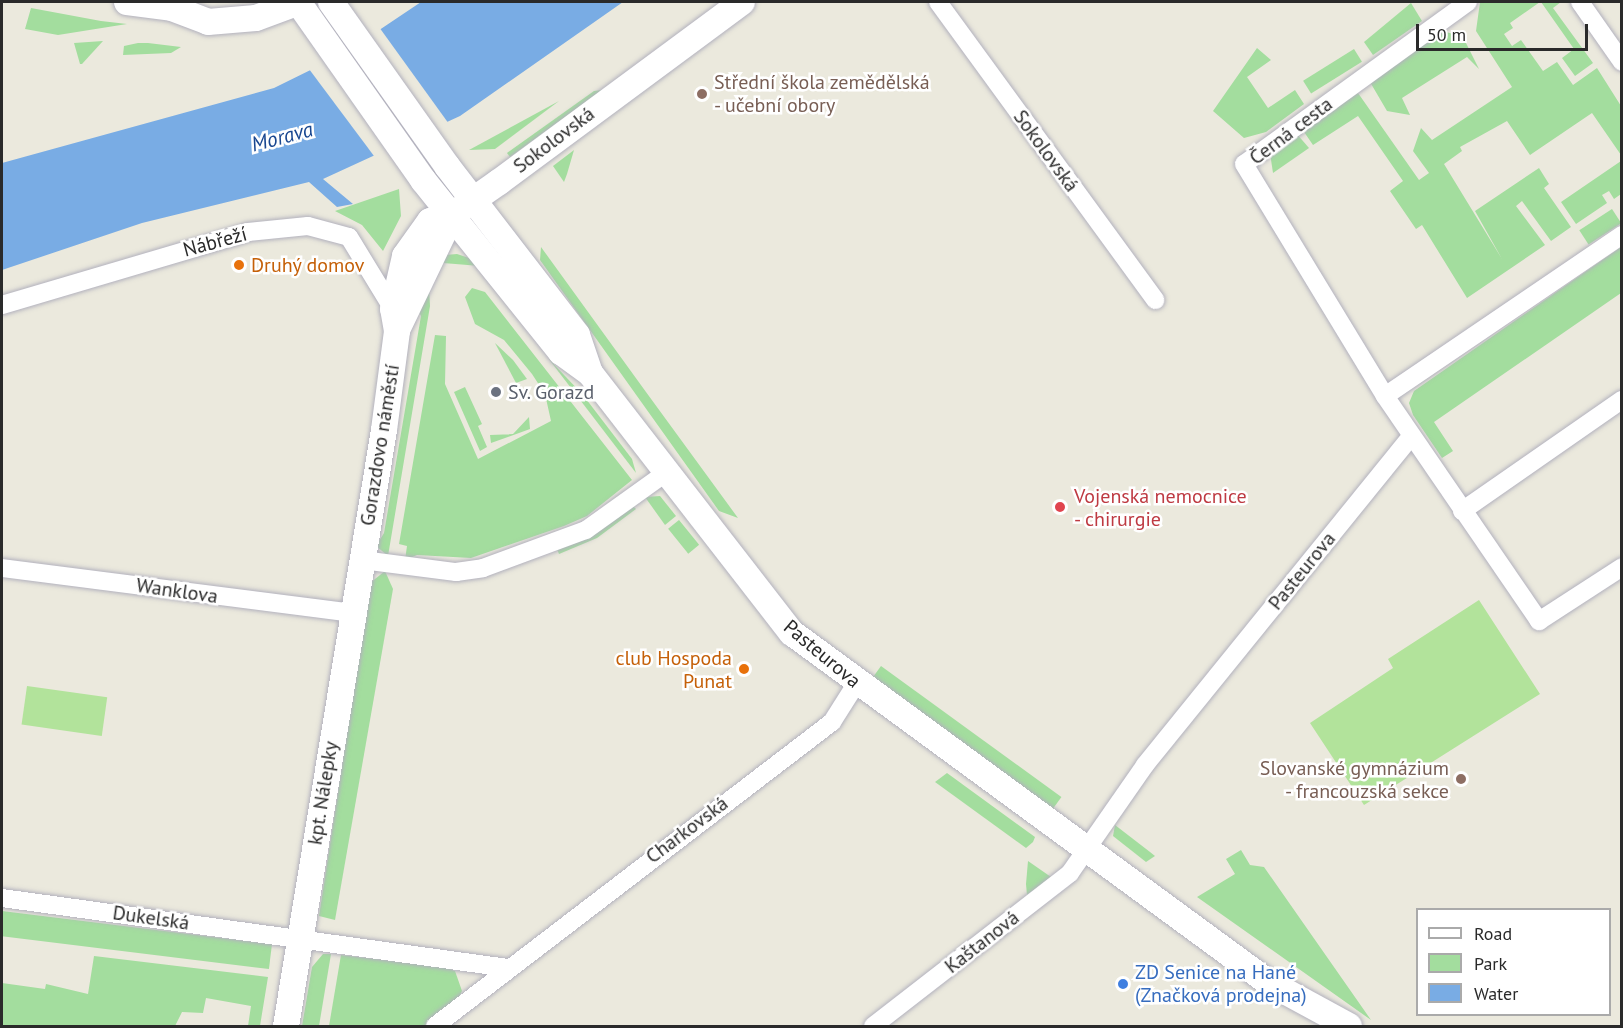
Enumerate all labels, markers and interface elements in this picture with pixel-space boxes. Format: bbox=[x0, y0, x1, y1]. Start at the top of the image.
scale bar bbox=[1419, 12, 1592, 50]
text: 50 m bbox=[1427, 23, 1466, 46]
place label: Střední škola zemědělská - učební obory bbox=[714, 70, 930, 117]
marker: Střední škola zemědělská - učební obory bbox=[695, 87, 709, 101]
street label: Černá cesta bbox=[1245, 92, 1337, 170]
street label: Sokolovská bbox=[509, 102, 599, 178]
street label: Sokolovská bbox=[1008, 105, 1084, 197]
water label: Morava bbox=[248, 117, 316, 157]
street label: Nábřeží bbox=[180, 222, 250, 262]
place label: Druhý domov bbox=[251, 253, 365, 277]
marker: Druhý domov bbox=[232, 258, 246, 272]
street label: Gorazdovo náměstí bbox=[355, 363, 405, 527]
place label: Sv. Gorazd bbox=[508, 380, 596, 404]
marker: Sv. Gorazd bbox=[489, 385, 503, 399]
place label: Vojenská nemocnice - chirurgie bbox=[1074, 484, 1247, 531]
marker: Vojenská nemocnice - chirurgie bbox=[1051, 498, 1069, 516]
street label: Pasteurova bbox=[1263, 527, 1341, 615]
street label: Wanklova bbox=[135, 573, 219, 609]
street label: Pasteurova bbox=[779, 615, 865, 693]
place label: club Hospoda Punat bbox=[615, 646, 732, 693]
marker: club Hospoda Punat bbox=[737, 662, 751, 676]
street label: kpt. Nálepky bbox=[303, 739, 343, 847]
place label: Slovanské gymnázium - francouzská sekce bbox=[1260, 756, 1449, 803]
marker: Slovanské gymnázium - francouzská sekce bbox=[1454, 772, 1468, 786]
street label: Charkovská bbox=[641, 791, 733, 869]
street label: Dukelská bbox=[111, 901, 191, 935]
street label: Kaštanová bbox=[940, 906, 1024, 978]
legend bbox=[1416, 908, 1611, 1016]
text: Road bbox=[1474, 922, 1512, 945]
text: Park bbox=[1474, 952, 1507, 975]
place label: ZD Senice na Hané (Značková prodejna) bbox=[1135, 960, 1307, 1007]
marker: ZD Senice na Hané (Značková prodejna) bbox=[1116, 977, 1130, 991]
text: Water bbox=[1474, 982, 1518, 1005]

